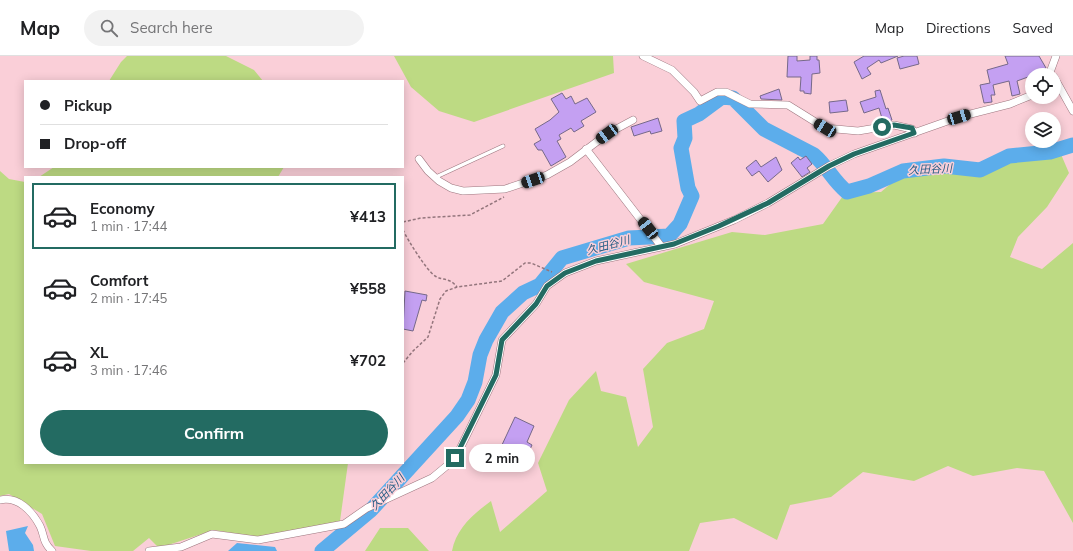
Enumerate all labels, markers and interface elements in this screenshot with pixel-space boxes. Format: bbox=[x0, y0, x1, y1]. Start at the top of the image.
search box bbox=[84, 10, 364, 46]
text: Map bbox=[20, 16, 60, 40]
icon: search bbox=[98, 17, 120, 39]
text: Search here bbox=[130, 18, 213, 37]
text: Map bbox=[875, 19, 904, 37]
text: Directions bbox=[926, 19, 991, 37]
text: Saved bbox=[1013, 19, 1053, 37]
map controls bbox=[1025, 68, 1061, 148]
button: locate bbox=[1025, 68, 1061, 104]
text: Pickup bbox=[64, 96, 112, 115]
car bbox=[946, 108, 972, 126]
button: layers bbox=[1025, 112, 1061, 148]
car bbox=[812, 117, 838, 139]
route start bbox=[873, 118, 891, 136]
car bbox=[594, 122, 620, 146]
text: Drop-off bbox=[64, 134, 126, 153]
water label: 久田谷川 bbox=[908, 161, 953, 177]
car bbox=[520, 170, 546, 190]
icon: car bbox=[42, 198, 78, 234]
text: Economy bbox=[90, 199, 155, 218]
text: ¥413 bbox=[350, 207, 386, 226]
car bbox=[636, 215, 660, 241]
text: 1 min · 17:44 bbox=[90, 218, 167, 234]
water label: 久田谷川 bbox=[585, 232, 632, 257]
icon: car bbox=[42, 270, 78, 306]
text: Comfort bbox=[90, 271, 148, 290]
text: ¥558 bbox=[350, 279, 386, 298]
text: 2 min · 17:45 bbox=[90, 290, 167, 306]
icon: car bbox=[42, 342, 78, 378]
text: XL bbox=[90, 343, 108, 362]
text: ¥702 bbox=[350, 351, 386, 370]
text: 3 min · 17:46 bbox=[90, 362, 167, 378]
button: Confirm bbox=[40, 410, 388, 456]
callout: 2 min bbox=[469, 444, 535, 472]
route end bbox=[446, 449, 464, 467]
text: 2 min bbox=[485, 450, 519, 466]
water label: 久田谷川 bbox=[367, 470, 408, 513]

